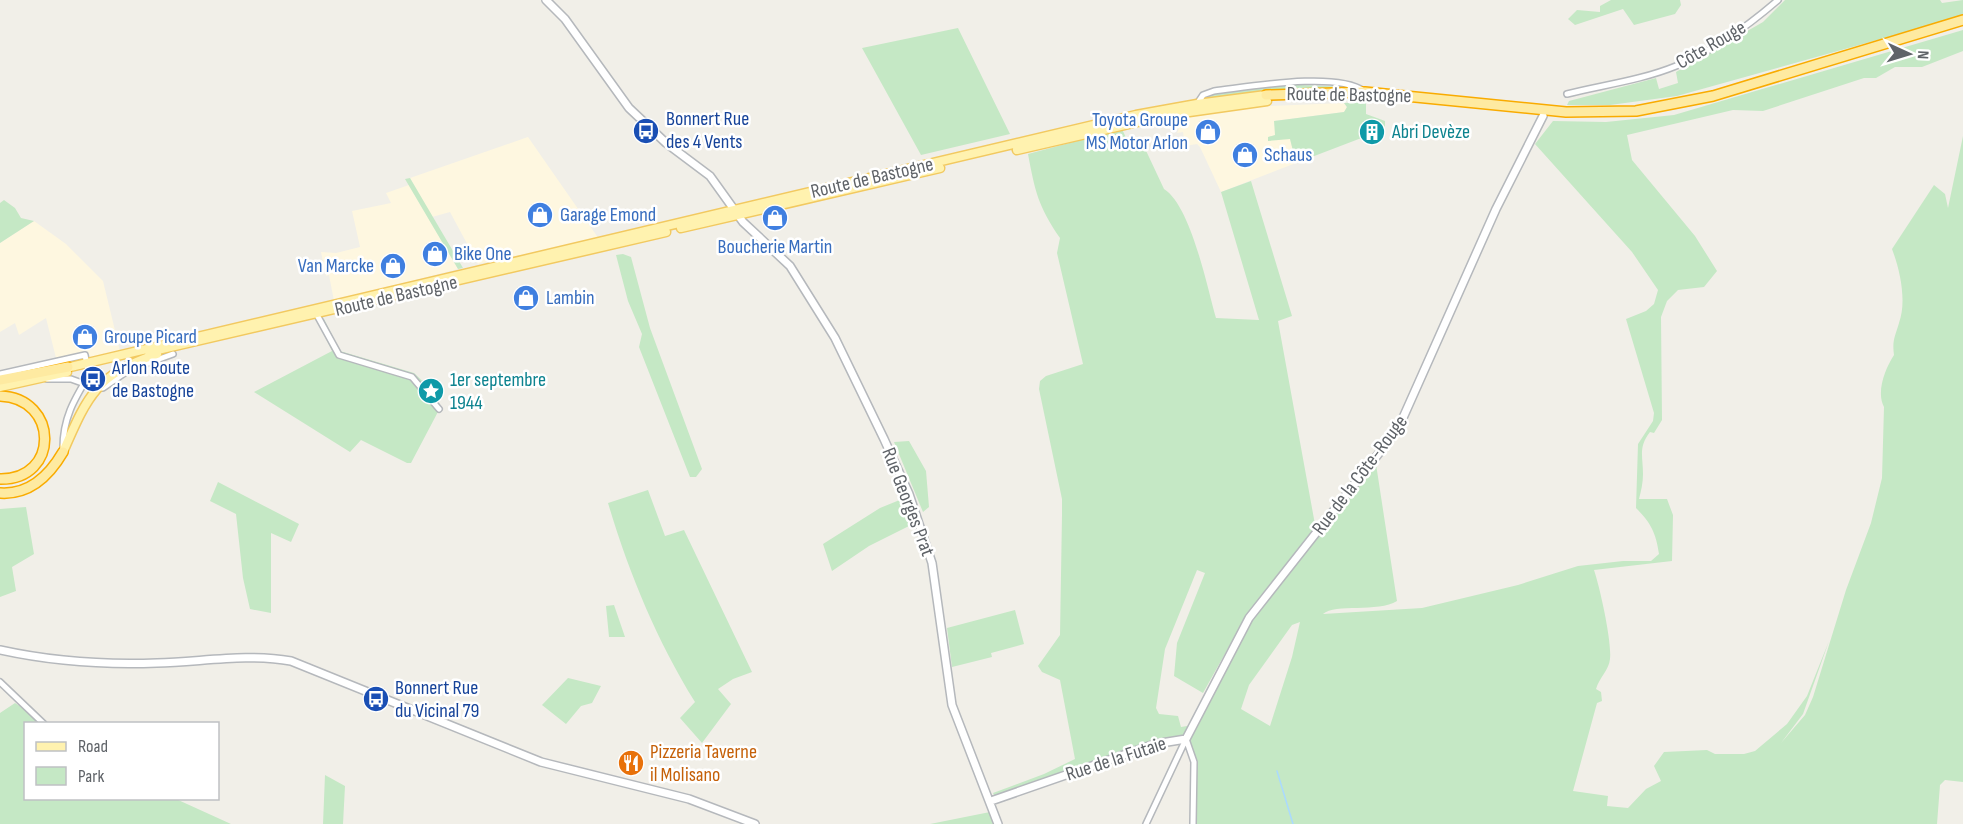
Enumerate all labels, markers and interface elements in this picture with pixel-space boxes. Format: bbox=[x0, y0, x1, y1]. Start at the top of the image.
street label: Côte Rouge bbox=[1672, 15, 1750, 75]
north arrow bbox=[1879, 24, 1939, 84]
text: N bbox=[1913, 50, 1932, 60]
street label: Route de Bastogne bbox=[1286, 82, 1412, 108]
place label: Bonnert Rue des 4 Vents bbox=[666, 107, 749, 154]
place label: Toyota Groupe MS Motor Arlon bbox=[1086, 108, 1188, 155]
bus stop icon: Bonnert Rue des 4 Vents bbox=[631, 116, 661, 146]
shop icon: Toyota Groupe MS Motor Arlon bbox=[1193, 117, 1223, 147]
building icon: Abri Devèze bbox=[1357, 117, 1387, 147]
place label: Abri Devèze bbox=[1391, 120, 1470, 144]
shop icon: Schaus bbox=[1230, 140, 1260, 170]
place label: Schaus bbox=[1264, 143, 1312, 167]
street label: Route de Bastogne bbox=[808, 152, 936, 204]
shop icon: Garage Emond bbox=[525, 200, 555, 230]
place label: Garage Emond bbox=[560, 203, 656, 227]
shop icon: Boucherie Martin bbox=[760, 203, 790, 233]
place label: Boucherie Martin bbox=[718, 235, 832, 259]
shop icon: Bike One bbox=[420, 239, 450, 269]
place label: Bike One bbox=[454, 242, 512, 266]
shop icon: Van Marcke bbox=[378, 251, 408, 281]
place label: Van Marcke bbox=[298, 254, 374, 278]
street label: Route de Bastogne bbox=[332, 270, 460, 322]
shop icon: Lambin bbox=[511, 283, 541, 313]
place label: Lambin bbox=[546, 286, 595, 310]
shop icon: Groupe Picard bbox=[70, 322, 100, 352]
place label: Groupe Picard bbox=[104, 325, 197, 349]
place label: Arlon Route de Bastogne bbox=[111, 356, 194, 403]
bus stop icon: Arlon Route de Bastogne bbox=[78, 364, 108, 394]
place label: 1er septembre 1944 bbox=[450, 368, 546, 415]
place icon: 1er septembre 1944 bbox=[416, 376, 446, 406]
street label: Rue de la Côte-Rouge bbox=[1307, 410, 1413, 540]
street label: Rue Georges Prat bbox=[876, 444, 940, 560]
place label: Bonnert Rue du Vicinal 79 bbox=[395, 676, 479, 723]
bus stop icon: Bonnert Rue du Vicinal 79 bbox=[361, 684, 391, 714]
legend bbox=[24, 722, 219, 800]
street label: Rue de la Futaie bbox=[1063, 731, 1169, 787]
text: Road bbox=[78, 736, 108, 757]
place label: Pizzeria Taverne il Molisano bbox=[650, 740, 757, 787]
restaurant icon: Pizzeria Taverne il Molisano bbox=[616, 748, 646, 778]
text: Park bbox=[78, 766, 104, 787]

